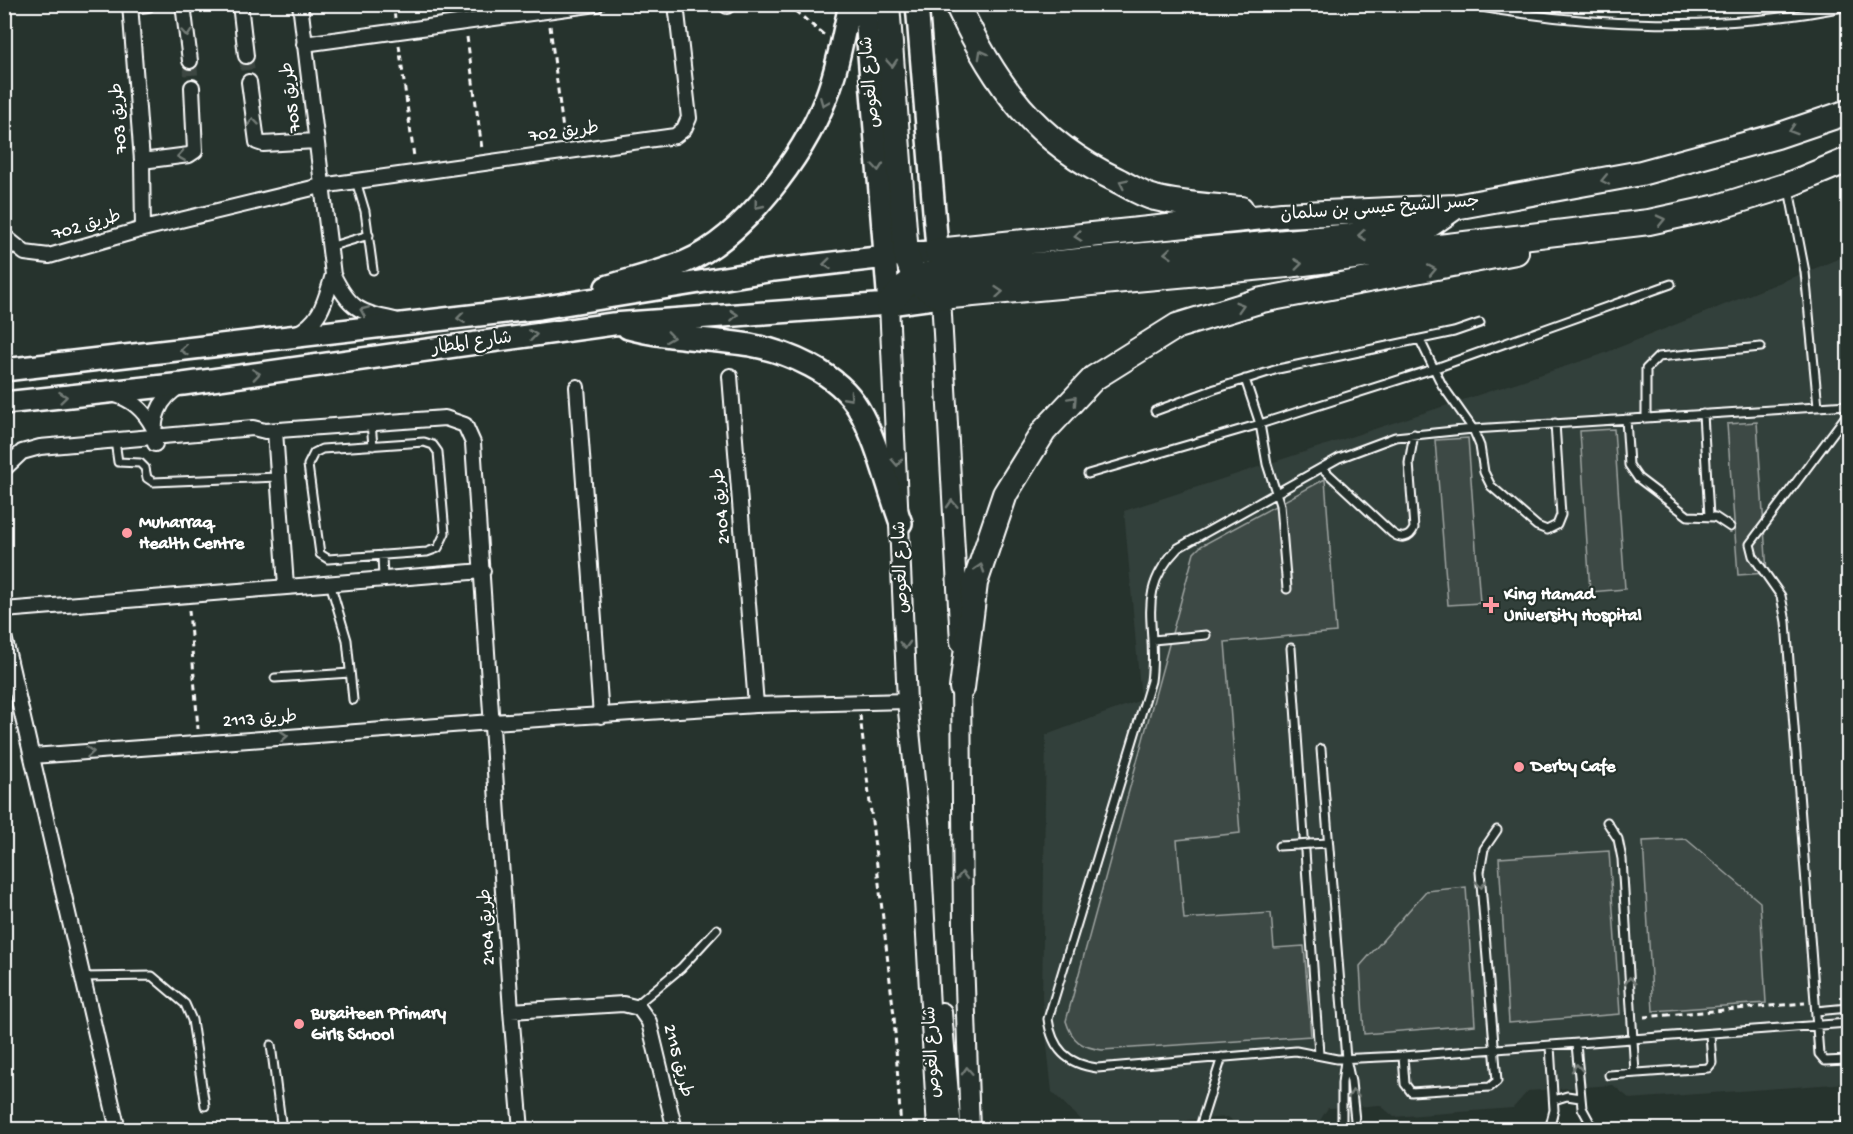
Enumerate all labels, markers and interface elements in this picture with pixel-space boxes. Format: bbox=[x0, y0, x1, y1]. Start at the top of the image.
one-way arrow bbox=[180, 28, 193, 37]
street label: شارع الغوص bbox=[857, 35, 885, 129]
one-way arrow bbox=[978, 50, 989, 60]
one-way arrow bbox=[885, 58, 898, 67]
street label: طريق 705 bbox=[277, 60, 307, 135]
street label: طريق 703 bbox=[107, 82, 133, 155]
one-way arrow bbox=[819, 95, 831, 106]
one-way arrow bbox=[247, 118, 260, 127]
street label: طريق 702 bbox=[527, 118, 600, 148]
one-way arrow bbox=[1788, 123, 1799, 136]
one-way arrow bbox=[177, 149, 186, 161]
one-way arrow bbox=[871, 163, 884, 172]
one-way arrow bbox=[1600, 173, 1610, 186]
one-way arrow bbox=[1119, 179, 1130, 191]
street label: جسر الشيخ عيسى بن سلمان bbox=[1280, 192, 1480, 226]
one-way arrow bbox=[754, 198, 765, 209]
street label: طريق 702 bbox=[49, 206, 124, 246]
one-way arrow bbox=[1655, 214, 1665, 227]
one-way arrow bbox=[1073, 229, 1082, 242]
one-way arrow bbox=[1357, 229, 1366, 242]
one-way arrow bbox=[1163, 246, 1172, 259]
one-way arrow bbox=[822, 257, 831, 270]
one-way arrow bbox=[1293, 258, 1303, 271]
one-way arrow bbox=[1427, 264, 1437, 277]
one-way arrow bbox=[995, 286, 1004, 299]
one-way arrow bbox=[1234, 301, 1245, 313]
one-way arrow bbox=[360, 306, 371, 318]
one-way arrow bbox=[729, 309, 739, 322]
one-way arrow bbox=[456, 311, 466, 323]
street label: شارع المطار bbox=[428, 328, 514, 360]
one-way arrow bbox=[528, 329, 537, 342]
one-way arrow bbox=[665, 331, 674, 343]
one-way arrow bbox=[179, 343, 189, 356]
one-way arrow bbox=[252, 369, 261, 381]
one-way arrow bbox=[842, 390, 853, 401]
one-way arrow bbox=[58, 391, 67, 404]
one-way arrow bbox=[1066, 396, 1077, 407]
one-way arrow bbox=[891, 457, 904, 466]
street label: طريق 2104 bbox=[708, 467, 736, 545]
one-way arrow bbox=[946, 500, 959, 509]
place label: Muharraq Health Centre bbox=[139, 513, 245, 555]
street label: شارع الغوص bbox=[890, 521, 914, 613]
marker: Muharraq Health Centre bbox=[120, 526, 134, 540]
one-way arrow bbox=[973, 563, 986, 574]
place label: King Hamad University Hospital bbox=[1503, 585, 1642, 627]
marker: King Hamad University Hospital bbox=[1482, 596, 1500, 614]
one-way arrow bbox=[899, 640, 912, 649]
street label: طريق 2113 bbox=[222, 707, 298, 733]
one-way arrow bbox=[280, 730, 289, 743]
one-way arrow bbox=[86, 745, 95, 758]
place label: Derby Cafe bbox=[1529, 757, 1616, 778]
marker: Derby Cafe bbox=[1512, 760, 1526, 774]
one-way arrow bbox=[956, 872, 968, 881]
one-way arrow bbox=[1475, 880, 1488, 889]
street label: طريق 2104 bbox=[476, 888, 500, 966]
one-way arrow bbox=[1623, 976, 1636, 985]
place label: Busaiteen Primary Girls School bbox=[310, 1004, 446, 1046]
street label: شارع الغوص bbox=[920, 1005, 946, 1099]
marker: Busaiteen Primary Girls School bbox=[292, 1017, 306, 1031]
street label: طريق 2115 bbox=[658, 1022, 696, 1100]
one-way arrow bbox=[1571, 1063, 1584, 1072]
one-way arrow bbox=[960, 1067, 973, 1076]
one-way arrow bbox=[1347, 1089, 1360, 1098]

